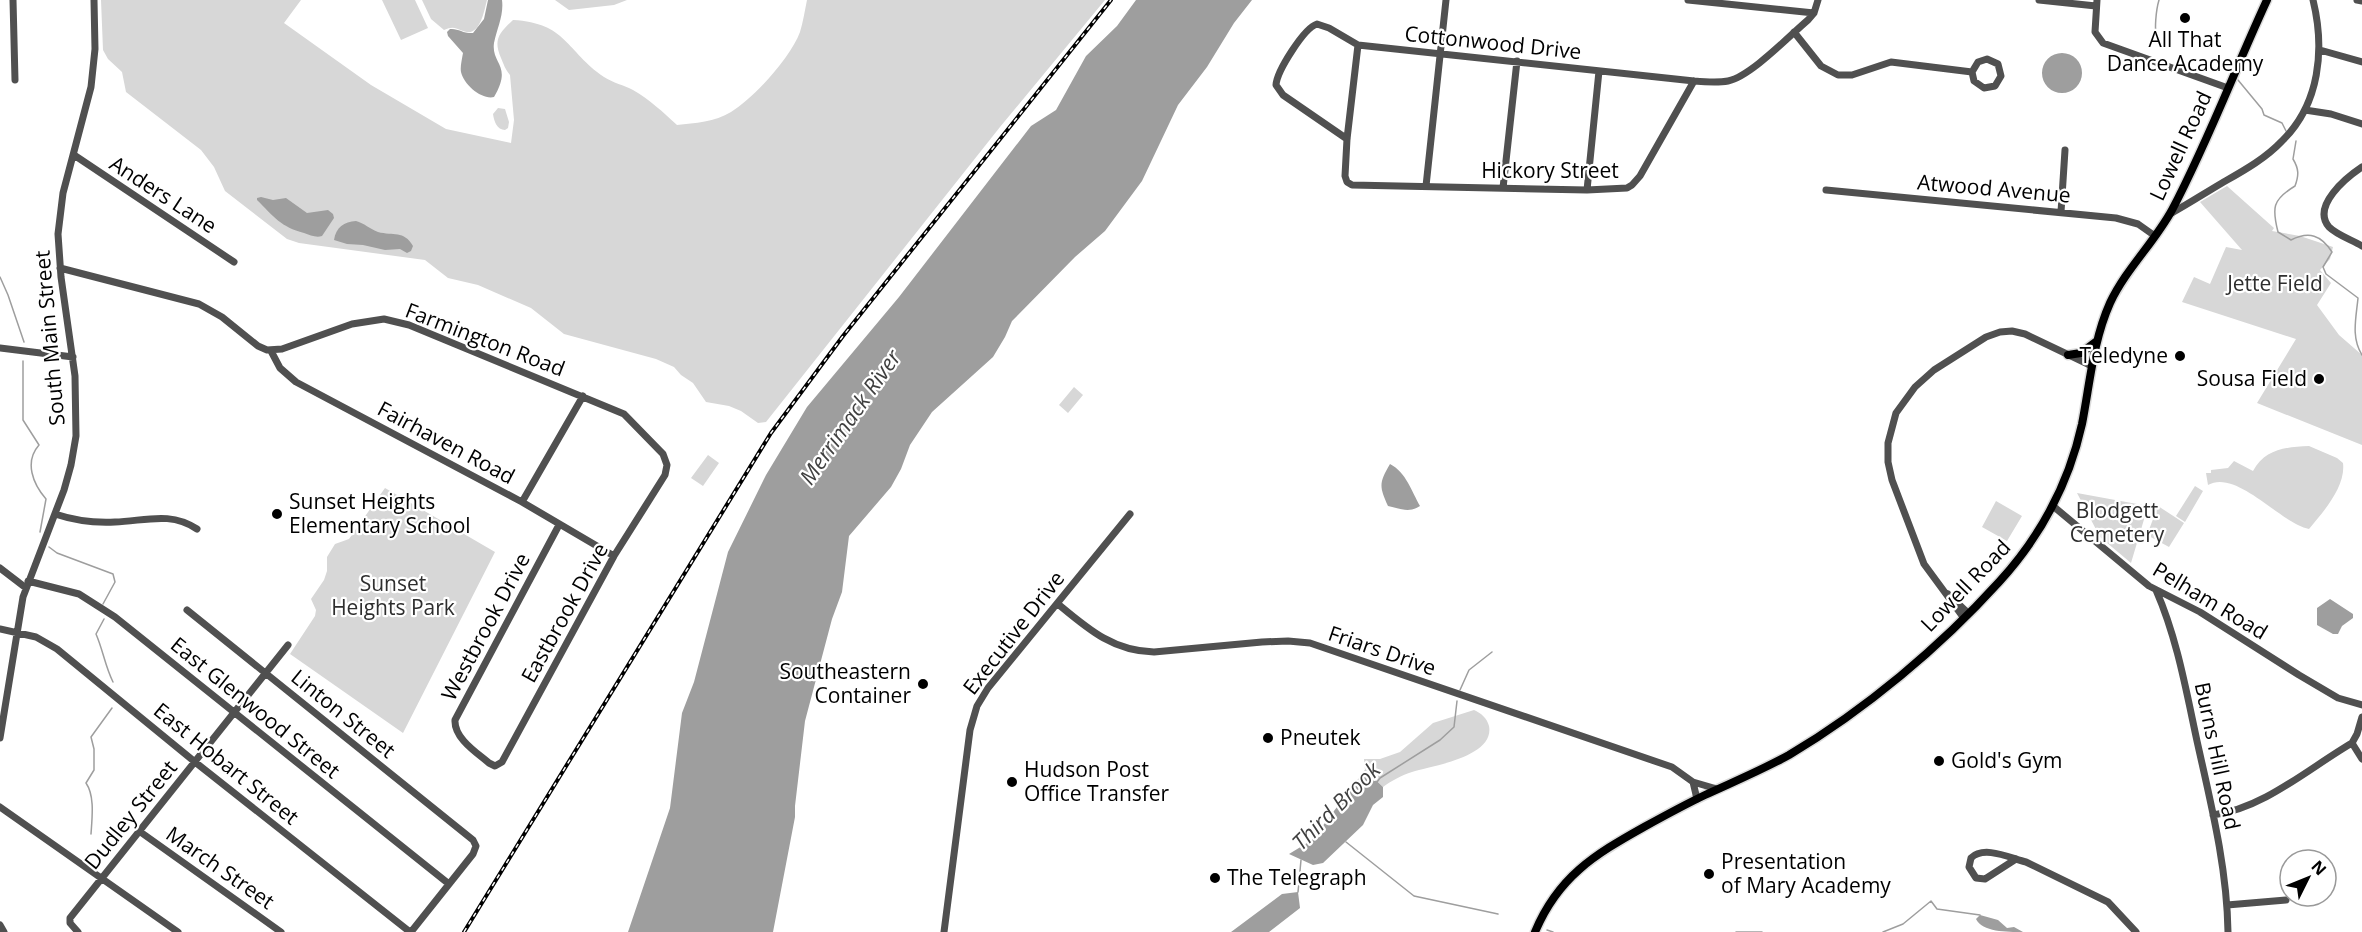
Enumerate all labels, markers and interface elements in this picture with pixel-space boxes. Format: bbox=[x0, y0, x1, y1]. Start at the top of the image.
marker: All That Dance Academy bbox=[2178, 11, 2192, 25]
street label: Cottonwood Drive bbox=[1403, 19, 1583, 65]
place label: All That Dance Academy bbox=[2107, 25, 2264, 77]
street label: Lowell Road bbox=[2143, 86, 2218, 205]
street label: Anders Lane bbox=[105, 149, 222, 239]
street label: Hickory Street bbox=[1481, 156, 1619, 184]
street label: Atwood Avenue bbox=[1916, 167, 2072, 209]
street label: South Main Street bbox=[27, 249, 71, 427]
park label: Jette Field bbox=[2225, 269, 2323, 297]
street label: Farmington Road bbox=[402, 296, 569, 382]
place label: Teledyne bbox=[2080, 341, 2168, 369]
water label: Merrimack River bbox=[792, 342, 908, 490]
marker: Teledyne bbox=[2173, 349, 2187, 363]
place label: Sousa Field bbox=[2197, 364, 2307, 392]
marker: Sousa Field bbox=[2312, 372, 2326, 386]
street label: Fairhaven Road bbox=[373, 394, 520, 490]
place label: Sunset Heights Elementary School bbox=[289, 487, 471, 539]
park label: Blodgett Cemetery bbox=[2070, 496, 2165, 548]
marker: Sunset Heights Elementary School bbox=[270, 507, 284, 521]
street label: Lowell Road bbox=[1914, 533, 2016, 637]
street label: Eastbrook Drive bbox=[514, 538, 614, 687]
street label: Westbrook Drive bbox=[434, 548, 536, 705]
street label: Pelham Road bbox=[2148, 555, 2273, 645]
street label: Executive Drive bbox=[956, 565, 1070, 700]
park label: Sunset Heights Park bbox=[331, 569, 455, 621]
street label: Friars Drive bbox=[1325, 619, 1440, 681]
street label: East Glenwood Street bbox=[165, 630, 346, 784]
place label: Southeastern Container bbox=[779, 657, 911, 709]
street label: Linton Street bbox=[286, 663, 401, 764]
marker: Southeastern Container bbox=[916, 677, 930, 691]
street label: Burns Hill Road bbox=[2189, 679, 2247, 832]
street label: East Hobart Street bbox=[148, 696, 305, 830]
place label: Pneutek bbox=[1280, 723, 1361, 751]
marker: Pneutek bbox=[1261, 731, 1275, 745]
place label: Gold's Gym bbox=[1951, 746, 2062, 774]
street label: Dudley Street bbox=[78, 754, 183, 875]
water label: Third Brook bbox=[1284, 754, 1387, 856]
marker: Gold's Gym bbox=[1932, 754, 1946, 768]
place label: Hudson Post Office Transfer bbox=[1024, 755, 1170, 807]
marker: Hudson Post Office Transfer bbox=[1005, 775, 1019, 789]
street label: March Street bbox=[161, 820, 280, 915]
place label: Presentation of Mary Academy bbox=[1721, 847, 1891, 899]
north arrow bbox=[2278, 848, 2338, 908]
text: N bbox=[2306, 856, 2331, 880]
place label: The Telegraph bbox=[1227, 863, 1367, 891]
marker: Presentation of Mary Academy bbox=[1702, 867, 1716, 881]
marker: The Telegraph bbox=[1208, 871, 1222, 885]

